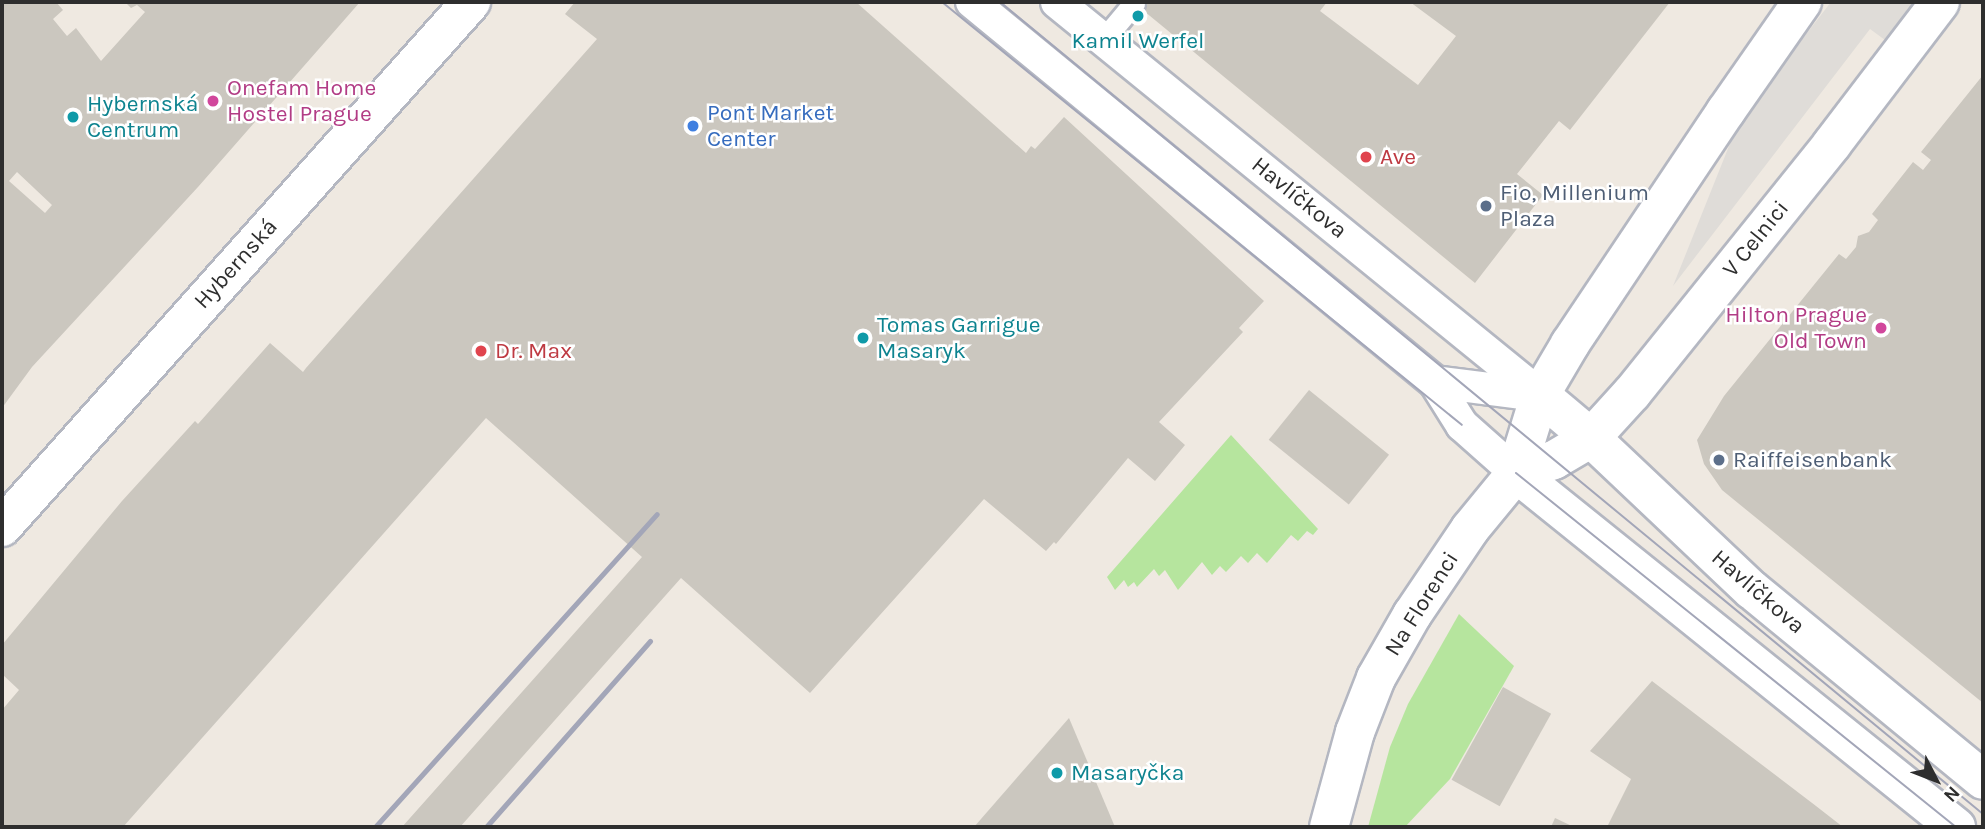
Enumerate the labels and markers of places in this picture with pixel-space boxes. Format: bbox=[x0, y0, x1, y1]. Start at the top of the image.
marker: Kamil Werfel bbox=[1130, 8, 1146, 24]
place label: Kamil Werfel bbox=[1072, 27, 1204, 55]
place label: Onefam Home Hostel Prague bbox=[227, 74, 376, 128]
place label: Hybernská Centrum bbox=[87, 90, 198, 144]
marker: Onefam Home Hostel Prague bbox=[205, 93, 221, 109]
place label: Pont Market Center bbox=[707, 99, 834, 153]
marker: Hybernská Centrum bbox=[65, 109, 81, 125]
marker: Pont Market Center bbox=[685, 118, 701, 134]
place label: Ave bbox=[1380, 143, 1416, 171]
marker: Ave bbox=[1358, 149, 1374, 165]
place label: Fio, Millenium Plaza bbox=[1500, 179, 1649, 233]
marker: Fio, Millenium Plaza bbox=[1478, 198, 1494, 214]
place label: Hilton Prague Old Town bbox=[1725, 301, 1867, 355]
place label: Tomas Garrigue Masaryk bbox=[877, 311, 1041, 365]
marker: Hilton Prague Old Town bbox=[1873, 320, 1889, 336]
marker: Tomas Garrigue Masaryk bbox=[855, 330, 871, 346]
place label: Dr. Max bbox=[495, 337, 572, 365]
marker: Dr. Max bbox=[473, 343, 489, 359]
place label: Raiffeisenbank bbox=[1733, 446, 1892, 474]
marker: Raiffeisenbank bbox=[1711, 452, 1727, 468]
place label: Masaryčka bbox=[1071, 759, 1184, 787]
marker: Masaryčka bbox=[1049, 765, 1065, 781]

